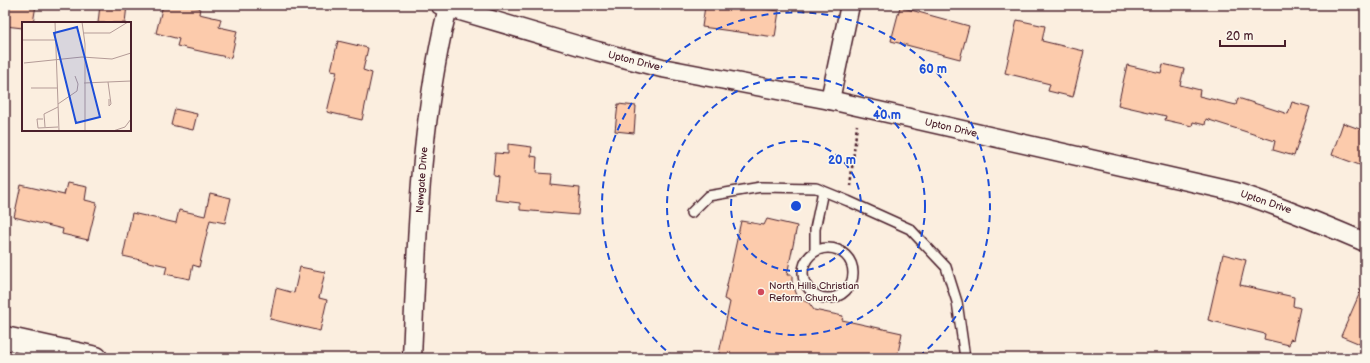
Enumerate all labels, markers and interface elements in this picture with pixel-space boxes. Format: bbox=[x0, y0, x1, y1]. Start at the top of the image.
inset map bbox=[22, 22, 131, 131]
scale bar bbox=[1220, 22, 1285, 48]
text: 20 m bbox=[1226, 29, 1253, 44]
street label: Upton Drive bbox=[607, 49, 661, 73]
text: 60 m bbox=[919, 62, 947, 77]
text: 40 m bbox=[873, 108, 901, 123]
street label: Upton Drive bbox=[924, 116, 978, 140]
street label: Newgate Drive bbox=[414, 146, 430, 214]
text: 20 m bbox=[828, 153, 856, 168]
street label: Upton Drive bbox=[1239, 188, 1293, 216]
centre of rings bbox=[789, 199, 803, 213]
place label: North Hills Christian Reform Church bbox=[769, 280, 860, 304]
marker: North Hills Christian Reform Church bbox=[756, 287, 766, 297]

